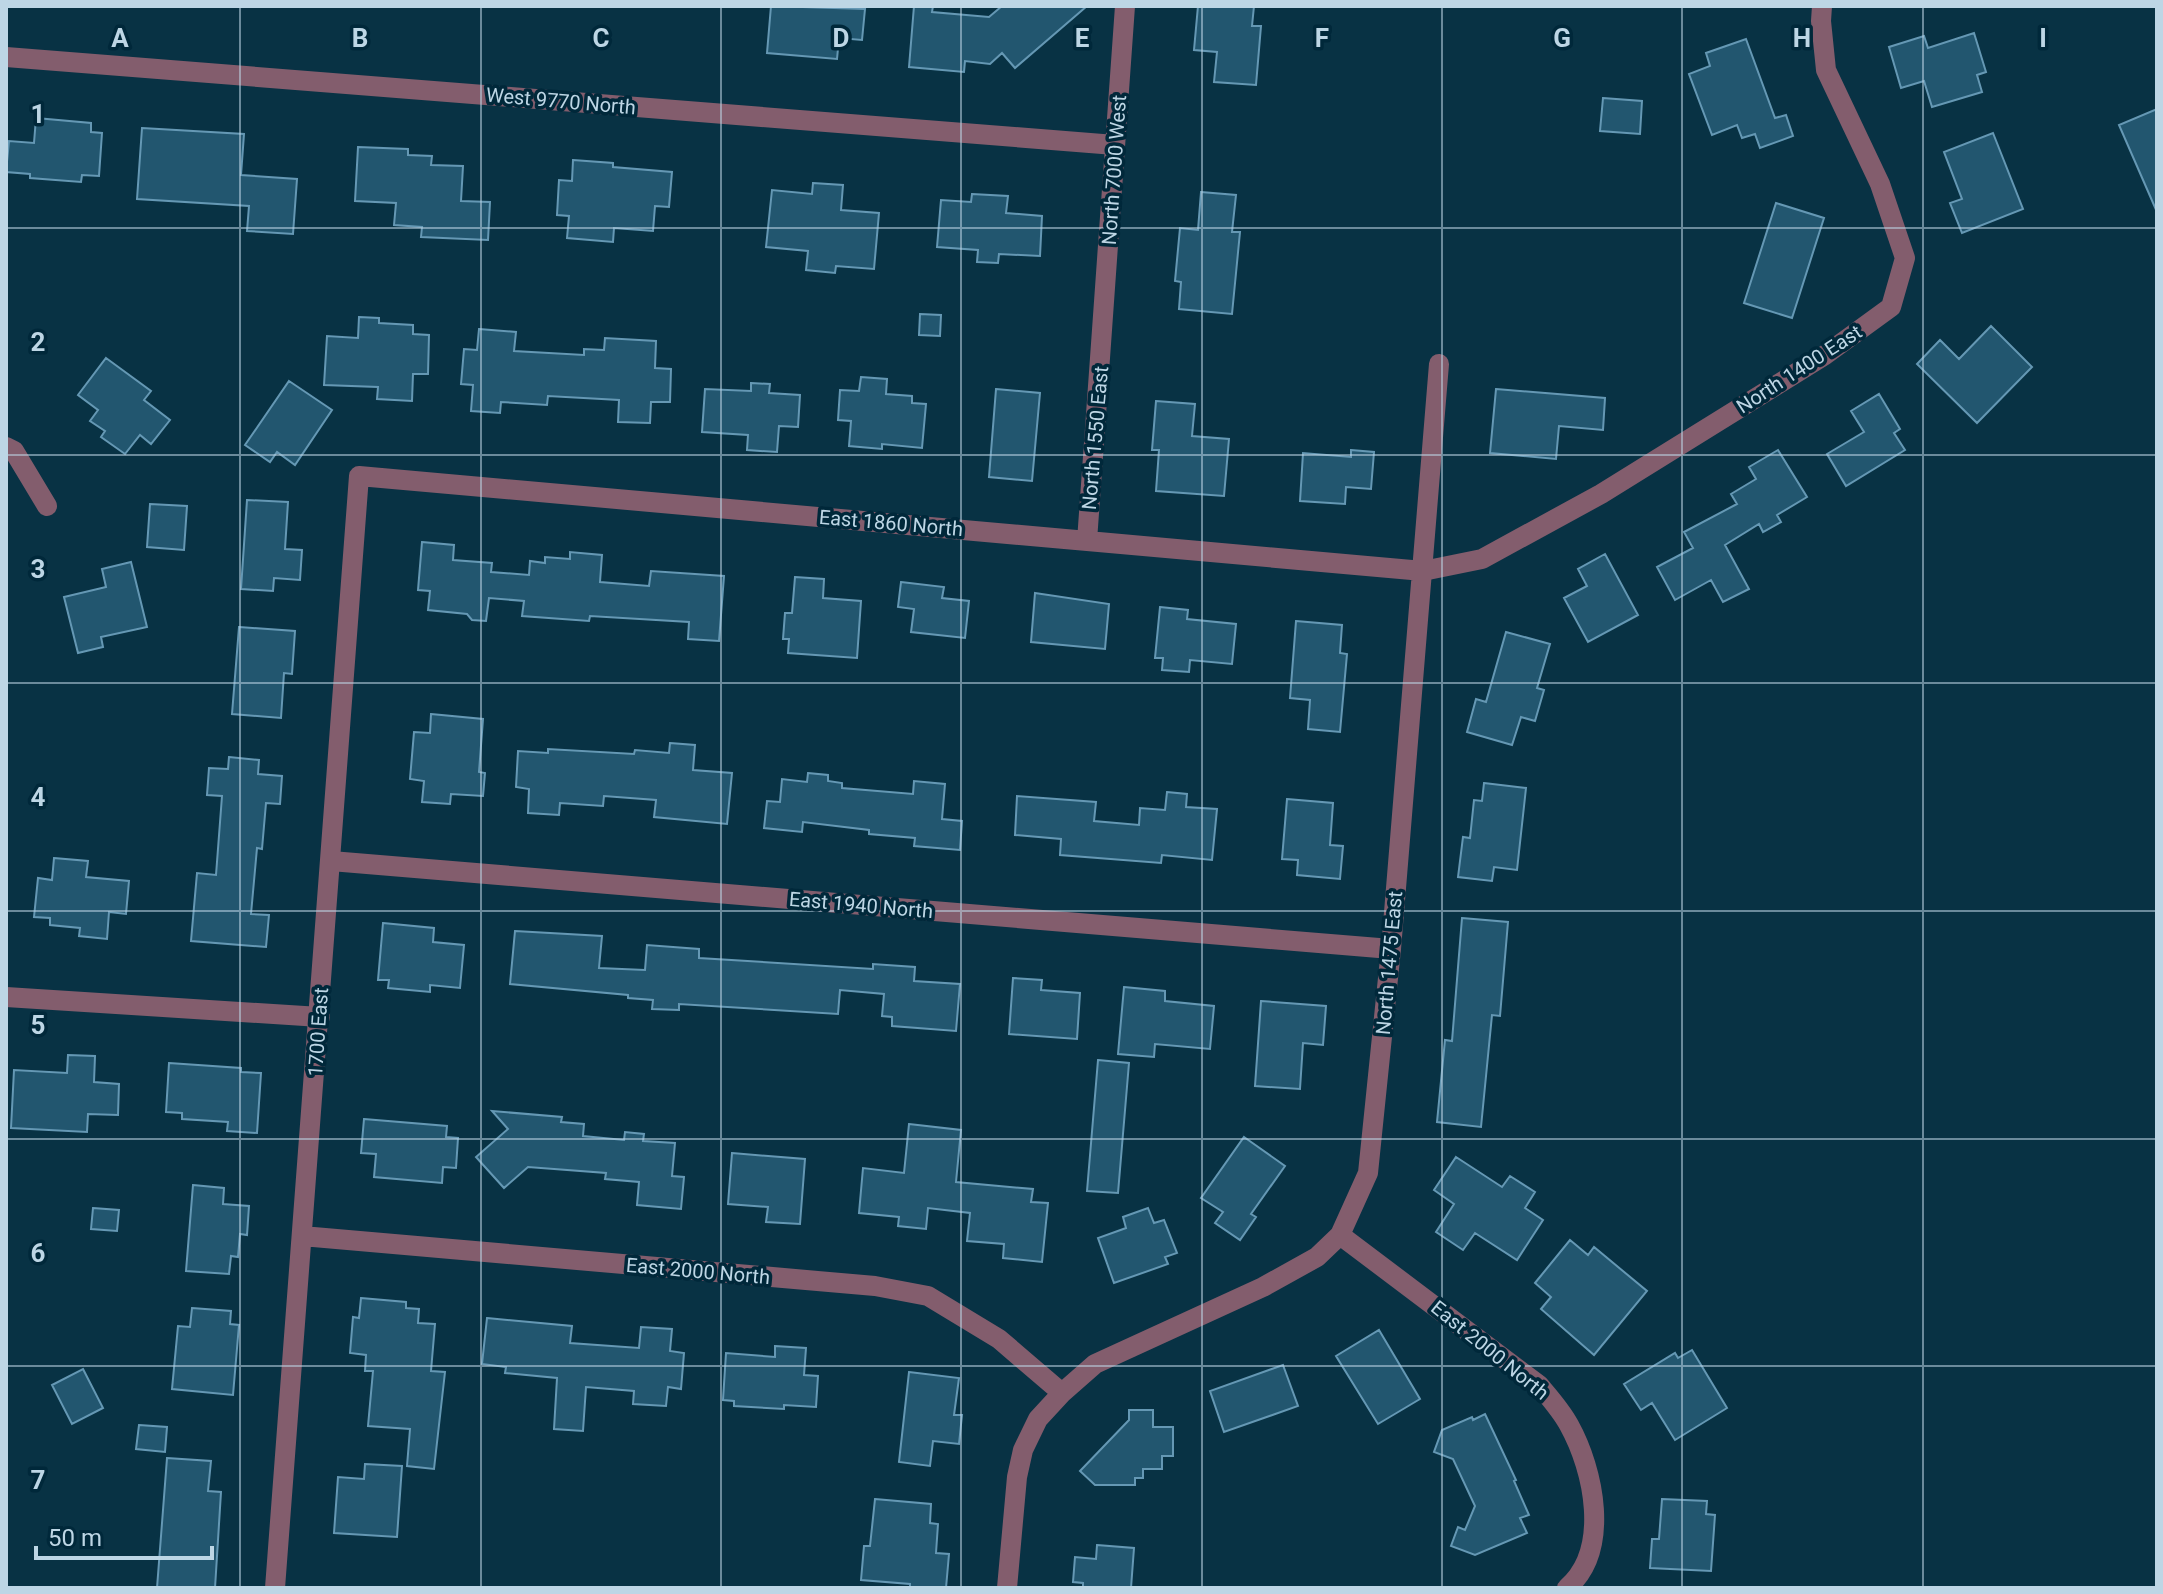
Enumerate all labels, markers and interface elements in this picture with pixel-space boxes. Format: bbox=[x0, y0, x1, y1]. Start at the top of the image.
text: A bbox=[111, 23, 129, 53]
text: B bbox=[352, 23, 368, 53]
text: C bbox=[592, 23, 610, 53]
text: D bbox=[833, 23, 849, 53]
text: E bbox=[1075, 23, 1090, 53]
text: F bbox=[1315, 23, 1329, 53]
text: G bbox=[1553, 23, 1571, 53]
text: H bbox=[1793, 23, 1811, 53]
text: I bbox=[2039, 23, 2047, 53]
street label: West 9770 North bbox=[485, 82, 637, 120]
street label: North 7000 West bbox=[1097, 94, 1131, 246]
text: 1 bbox=[31, 99, 45, 129]
street label: North 1400 East bbox=[1732, 320, 1866, 418]
text: 2 bbox=[31, 327, 45, 357]
street label: North 1550 East bbox=[1077, 365, 1113, 511]
street label: East 1860 North bbox=[818, 505, 964, 541]
text: 3 bbox=[31, 554, 45, 584]
text: 4 bbox=[31, 782, 46, 812]
street label: East 1940 North bbox=[788, 887, 934, 923]
street label: North 1475 East bbox=[1371, 890, 1407, 1036]
street label: 1700 East bbox=[303, 987, 333, 1077]
text: 5 bbox=[31, 1010, 45, 1040]
text: 6 bbox=[31, 1238, 46, 1268]
street label: East 2000 North bbox=[625, 1253, 771, 1289]
street label: East 2000 North bbox=[1426, 1295, 1554, 1405]
text: 7 bbox=[31, 1465, 45, 1495]
scale bar bbox=[36, 1510, 212, 1560]
text: 50 m bbox=[48, 1524, 102, 1552]

